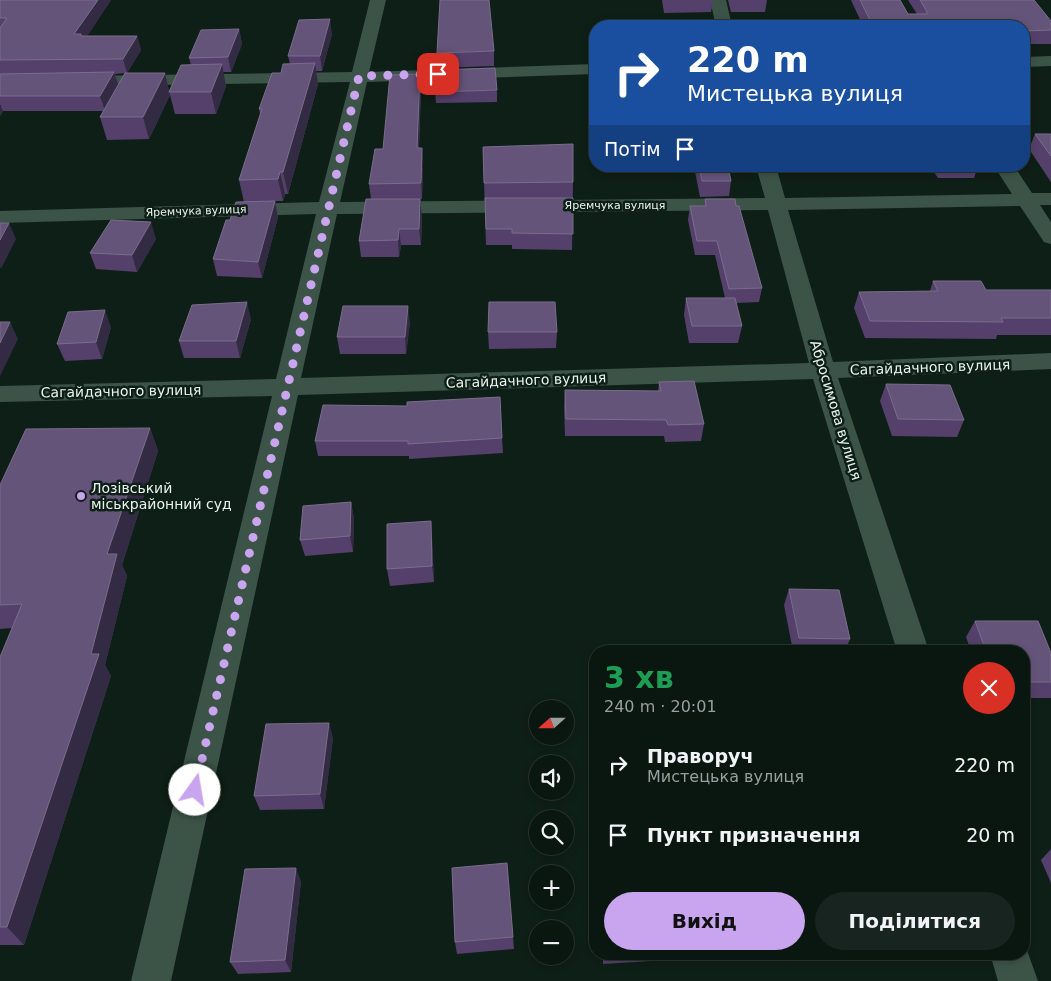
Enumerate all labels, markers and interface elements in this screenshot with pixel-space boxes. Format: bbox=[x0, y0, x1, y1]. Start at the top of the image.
icon: right bbox=[604, 40, 669, 105]
text: 220 m bbox=[687, 40, 809, 80]
pin bbox=[417, 53, 459, 95]
icon: arrive bbox=[424, 60, 452, 88]
text: Мистецька вулиця bbox=[687, 81, 903, 106]
icon: arrive bbox=[671, 135, 699, 163]
text: Потім bbox=[604, 138, 661, 160]
street label: Яремчука вулиця bbox=[565, 199, 665, 212]
street label: Яремчука вулиця bbox=[145, 203, 247, 219]
street label: Абросимова вулиця bbox=[807, 338, 865, 482]
street label: Сагайдачного вулиця bbox=[849, 356, 1011, 378]
street label: Сагайдачного вулиця bbox=[445, 369, 607, 391]
street label: Сагайдачного вулиця bbox=[41, 382, 201, 400]
place label: Лозівський міськрайонний суд bbox=[91, 480, 232, 512]
marker: Лозівський міськрайонний суд bbox=[75, 490, 87, 502]
text: 3 хв bbox=[604, 660, 674, 695]
button: close bbox=[963, 662, 1015, 714]
text: 240 m · 20:01 bbox=[604, 697, 717, 716]
north arrow bbox=[529, 700, 574, 745]
map controls bbox=[529, 700, 574, 965]
text: Праворуч bbox=[647, 745, 753, 767]
icon: right bbox=[604, 751, 632, 779]
text: 220 m bbox=[954, 754, 1015, 776]
button: sound bbox=[529, 755, 574, 800]
position arrow bbox=[168, 763, 220, 815]
text: Мистецька вулиця bbox=[647, 767, 804, 786]
button: search bbox=[529, 810, 574, 855]
icon: arrive bbox=[604, 821, 632, 849]
text: Пункт призначення bbox=[647, 824, 860, 846]
text: 20 m bbox=[966, 824, 1015, 846]
button: + bbox=[529, 865, 574, 910]
button: Вихід bbox=[604, 892, 805, 950]
button: Поділитися bbox=[815, 892, 1015, 950]
button: − bbox=[529, 920, 574, 965]

